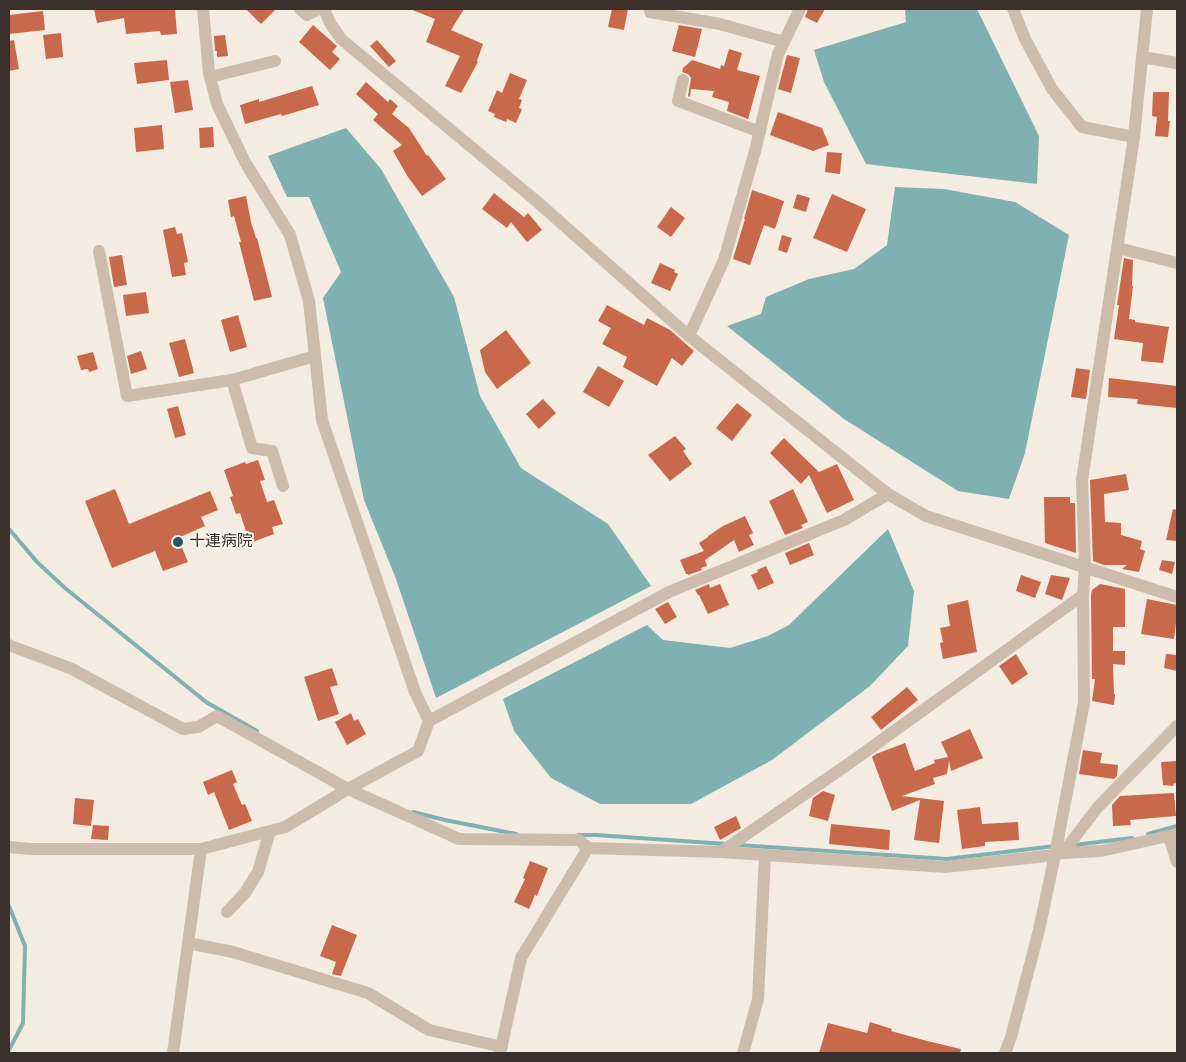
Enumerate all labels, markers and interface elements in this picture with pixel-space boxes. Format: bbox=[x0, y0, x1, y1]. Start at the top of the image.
place label: 十連病院 bbox=[189, 532, 253, 552]
marker: 十連病院 bbox=[171, 535, 185, 549]

